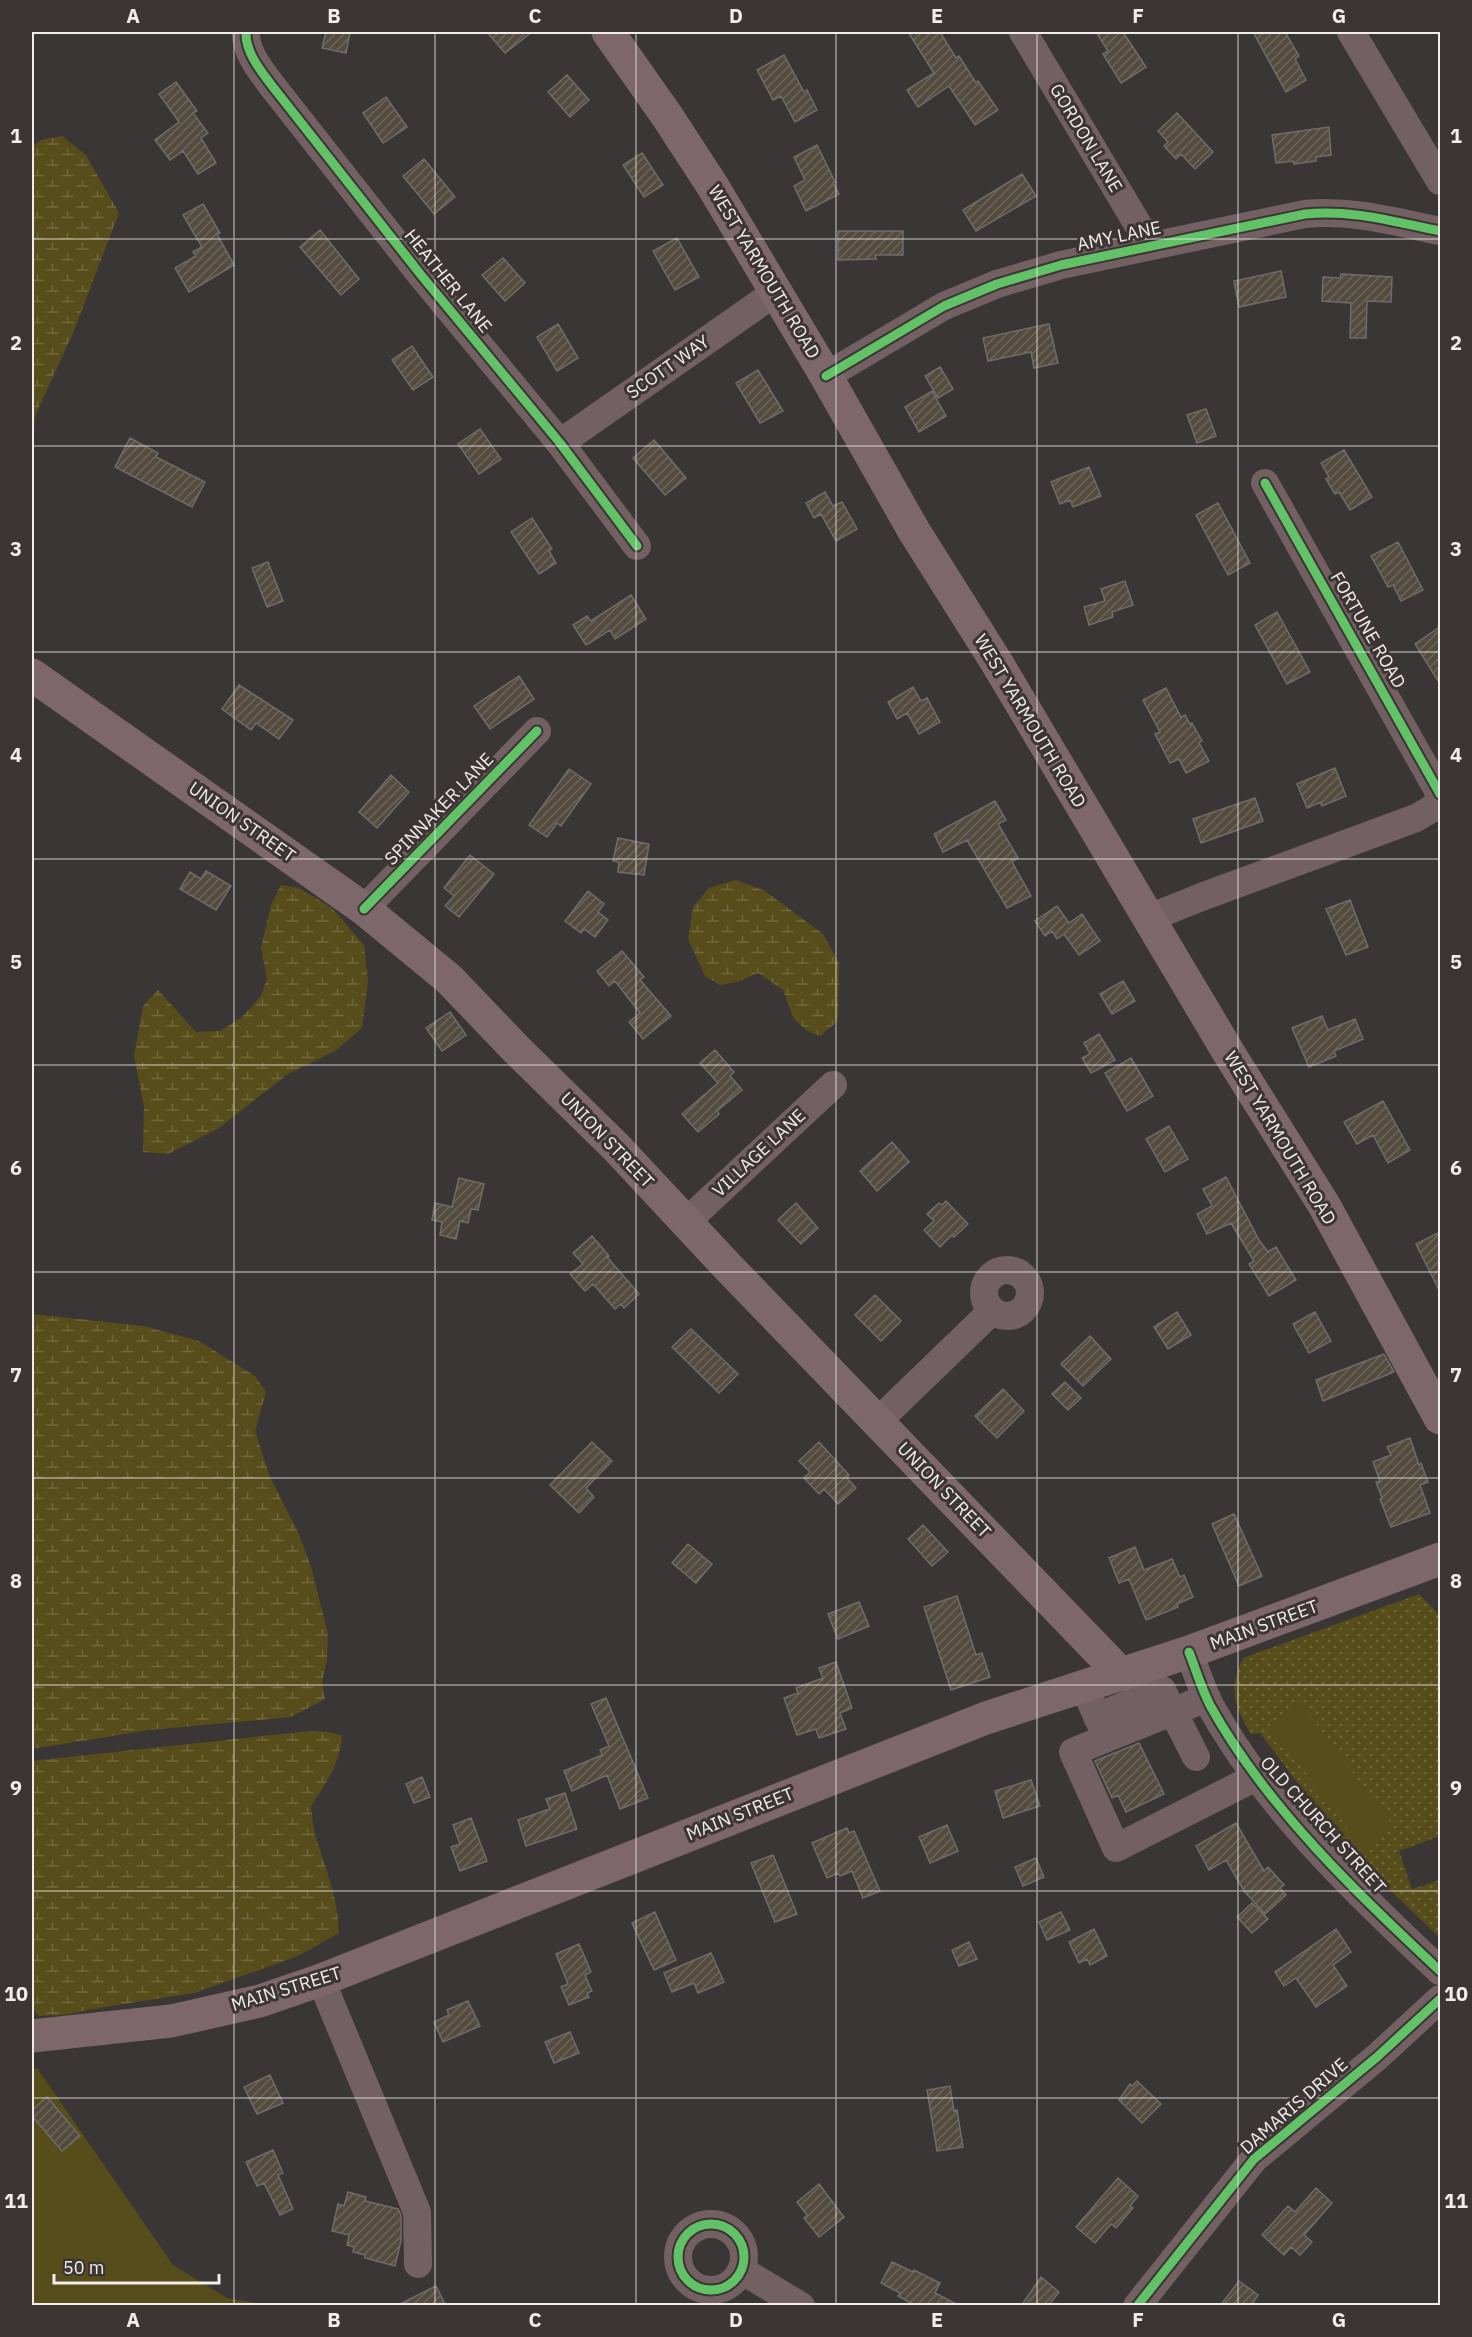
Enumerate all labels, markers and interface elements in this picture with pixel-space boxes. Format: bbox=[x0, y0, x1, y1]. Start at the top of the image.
text: A bbox=[126, 2, 140, 29]
text: B bbox=[327, 2, 341, 29]
text: C bbox=[528, 2, 542, 29]
text: D bbox=[729, 2, 743, 29]
text: E bbox=[931, 2, 943, 29]
text: F bbox=[1132, 2, 1144, 29]
text: G bbox=[1332, 2, 1346, 29]
street label: GORDON LANE bbox=[1045, 79, 1128, 196]
text: 1 bbox=[10, 122, 22, 149]
text: 1 bbox=[1450, 122, 1462, 149]
street label: WEST YARMOUTH ROAD bbox=[704, 181, 825, 363]
street label: AMY LANE bbox=[1075, 215, 1163, 256]
street label: HEATHER LANE bbox=[399, 224, 497, 337]
text: 2 bbox=[10, 329, 22, 356]
street label: SCOTT WAY bbox=[622, 329, 714, 404]
text: 2 bbox=[1450, 329, 1462, 356]
text: 3 bbox=[10, 535, 22, 562]
text: 3 bbox=[1450, 535, 1462, 562]
street label: FORTUNE ROAD bbox=[1326, 567, 1411, 692]
street label: WEST YARMOUTH ROAD bbox=[970, 630, 1091, 812]
text: 4 bbox=[10, 741, 22, 768]
text: 4 bbox=[1450, 741, 1462, 768]
street label: SPINNAKER LANE bbox=[379, 748, 498, 870]
street label: UNION STREET bbox=[184, 776, 300, 867]
text: 5 bbox=[10, 948, 22, 975]
text: 5 bbox=[1450, 948, 1462, 975]
street label: WEST YARMOUTH ROAD bbox=[1220, 1047, 1341, 1229]
street label: UNION STREET bbox=[556, 1087, 659, 1193]
street label: VILLAGE LANE bbox=[707, 1104, 810, 1202]
text: 6 bbox=[10, 1154, 22, 1181]
text: 6 bbox=[1450, 1154, 1462, 1181]
text: 7 bbox=[10, 1361, 22, 1388]
text: 7 bbox=[1450, 1361, 1462, 1388]
street label: UNION STREET bbox=[893, 1437, 996, 1543]
text: 8 bbox=[10, 1567, 22, 1594]
text: 8 bbox=[1450, 1567, 1462, 1594]
street label: MAIN STREET bbox=[1206, 1594, 1321, 1655]
street label: OLD CHURCH STREET bbox=[1256, 1751, 1391, 1898]
text: 9 bbox=[10, 1774, 22, 1801]
text: 9 bbox=[1450, 1774, 1462, 1801]
street label: MAIN STREET bbox=[683, 1782, 797, 1845]
street label: MAIN STREET bbox=[228, 1961, 344, 2016]
text: 10 bbox=[4, 1980, 28, 2007]
text: 10 bbox=[1444, 1980, 1468, 2007]
street label: DAMARIS DRIVE bbox=[1235, 2053, 1352, 2159]
text: 11 bbox=[4, 2187, 28, 2214]
text: 11 bbox=[1444, 2187, 1468, 2214]
scale bar bbox=[54, 2247, 219, 2285]
text: 50 m bbox=[63, 2256, 105, 2279]
text: A bbox=[126, 2306, 140, 2333]
text: B bbox=[327, 2306, 341, 2333]
text: C bbox=[528, 2306, 542, 2333]
text: D bbox=[729, 2306, 743, 2333]
text: E bbox=[931, 2306, 943, 2333]
text: F bbox=[1132, 2306, 1144, 2333]
text: G bbox=[1332, 2306, 1346, 2333]

